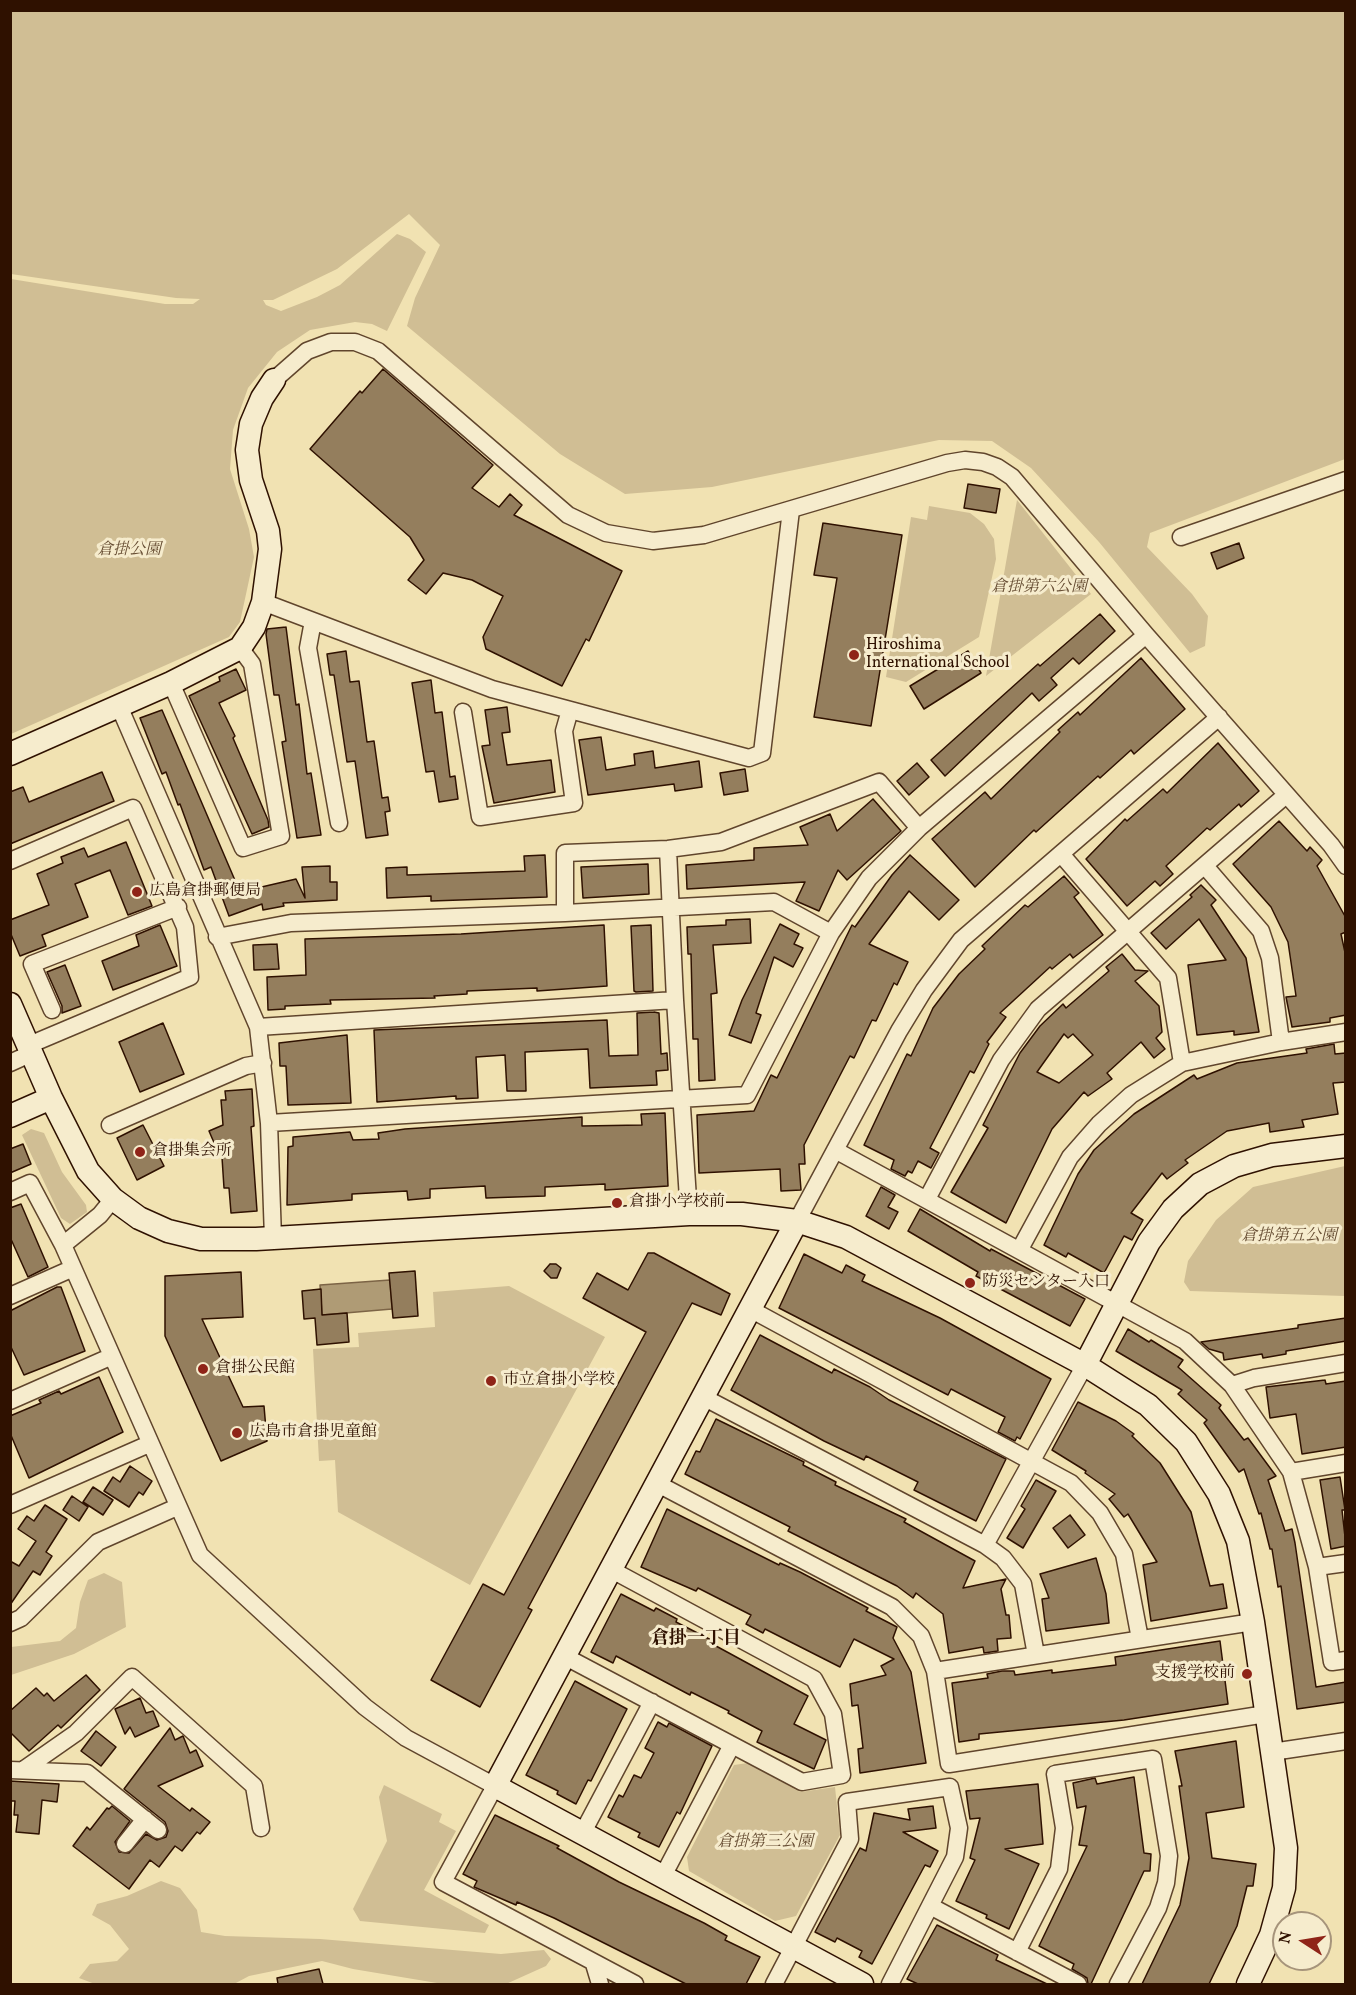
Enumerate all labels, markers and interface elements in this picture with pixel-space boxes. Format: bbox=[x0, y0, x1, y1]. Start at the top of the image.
park label: 倉掛公園 bbox=[97, 541, 161, 561]
park label: 倉掛第六公園 bbox=[991, 578, 1087, 598]
place label: Hiroshima International School bbox=[866, 636, 1009, 674]
marker: Hiroshima International School bbox=[847, 648, 861, 662]
place label: 広島倉掛郵便局 bbox=[149, 882, 261, 902]
marker: 広島倉掛郵便局 bbox=[130, 885, 144, 899]
place label: 倉掛集会所 bbox=[152, 1142, 232, 1162]
marker: 倉掛集会所 bbox=[133, 1145, 147, 1159]
place label: 倉掛小学校前 bbox=[629, 1193, 725, 1213]
marker: 倉掛小学校前 bbox=[610, 1196, 624, 1210]
park label: 倉掛第五公園 bbox=[1241, 1227, 1337, 1247]
place label: 防災センター入口 bbox=[982, 1273, 1110, 1293]
marker: 防災センター入口 bbox=[963, 1276, 977, 1290]
place label: 倉掛公民館 bbox=[215, 1359, 295, 1379]
marker: 倉掛公民館 bbox=[196, 1362, 210, 1376]
place label: 市立倉掛小学校 bbox=[503, 1371, 615, 1391]
marker: 市立倉掛小学校 bbox=[484, 1374, 498, 1388]
place label: 広島市倉掛児童館 bbox=[249, 1423, 377, 1443]
marker: 広島市倉掛児童館 bbox=[230, 1426, 244, 1440]
district label: 倉掛一丁目 bbox=[651, 1629, 741, 1651]
place label: 支援学校前 bbox=[1155, 1664, 1235, 1684]
marker: 支援学校前 bbox=[1240, 1667, 1254, 1681]
park label: 倉掛第三公園 bbox=[717, 1833, 813, 1853]
north arrow bbox=[1272, 1911, 1332, 1971]
text: N bbox=[1274, 1930, 1298, 1946]

